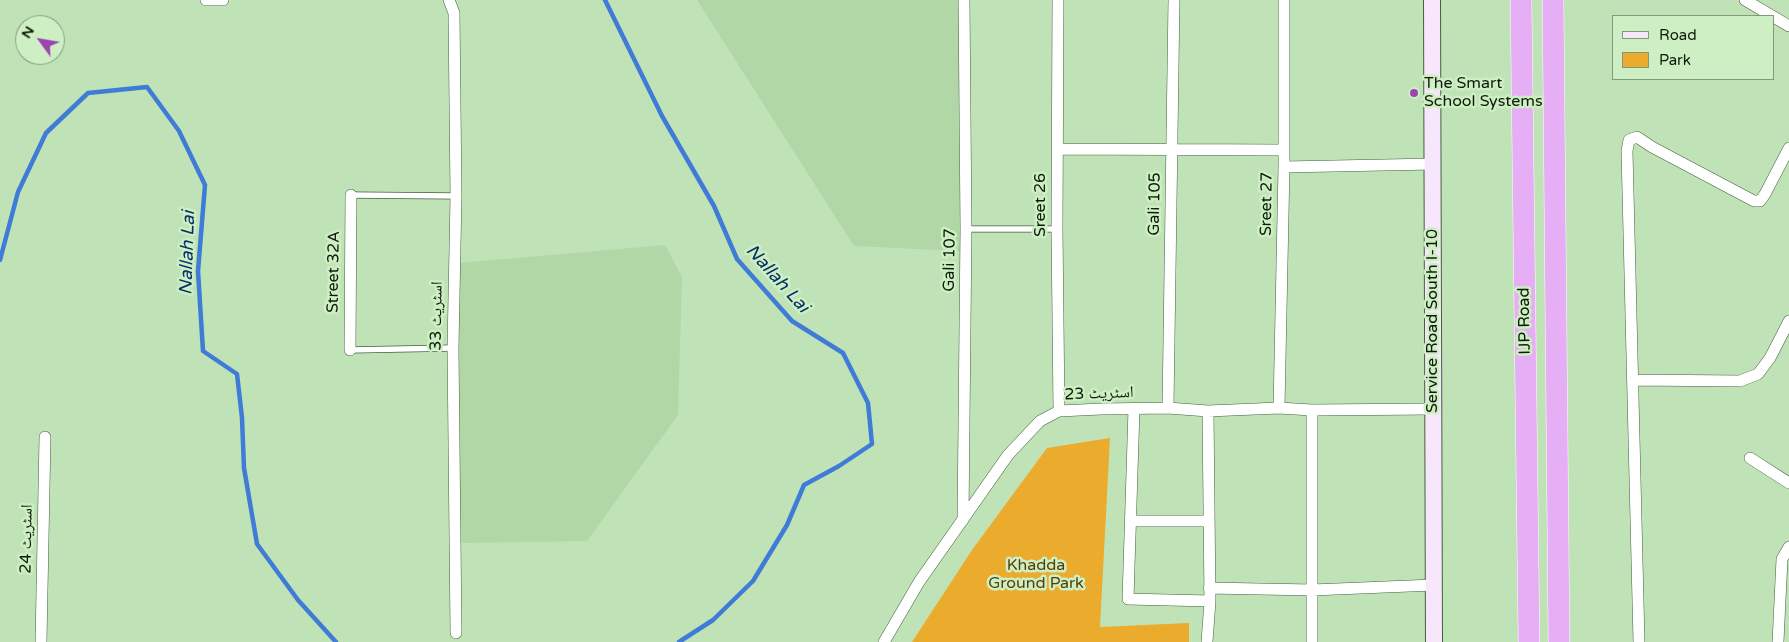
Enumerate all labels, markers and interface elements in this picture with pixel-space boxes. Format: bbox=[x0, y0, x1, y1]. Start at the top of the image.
north arrow bbox=[15, 15, 65, 65]
legend bbox=[1612, 15, 1774, 80]
text: N bbox=[18, 23, 38, 42]
text: Road bbox=[1659, 26, 1697, 44]
text: Park bbox=[1659, 51, 1691, 69]
place label: The Smart School Systems bbox=[1424, 74, 1543, 112]
marker: The Smart School Systems bbox=[1408, 87, 1420, 99]
street label: Gali 105 bbox=[1145, 172, 1165, 236]
street label: Sreet 27 bbox=[1257, 172, 1277, 236]
street label: Sreet 26 bbox=[1031, 173, 1051, 237]
water label: Nallah Lai bbox=[176, 211, 200, 295]
street label: Gali 107 bbox=[940, 228, 960, 292]
street label: Service Road South I-10 bbox=[1423, 229, 1443, 413]
street label: Street 32A bbox=[324, 231, 344, 313]
water label: Nallah Lai bbox=[741, 240, 813, 318]
street label: اسٹریٹ 33 bbox=[427, 281, 447, 351]
street label: IJP Road bbox=[1515, 287, 1535, 355]
street label: اسٹریٹ 23 bbox=[1064, 383, 1134, 405]
street label: اسٹریٹ 24 bbox=[17, 504, 37, 574]
park label: Khadda Ground Park bbox=[988, 556, 1084, 594]

